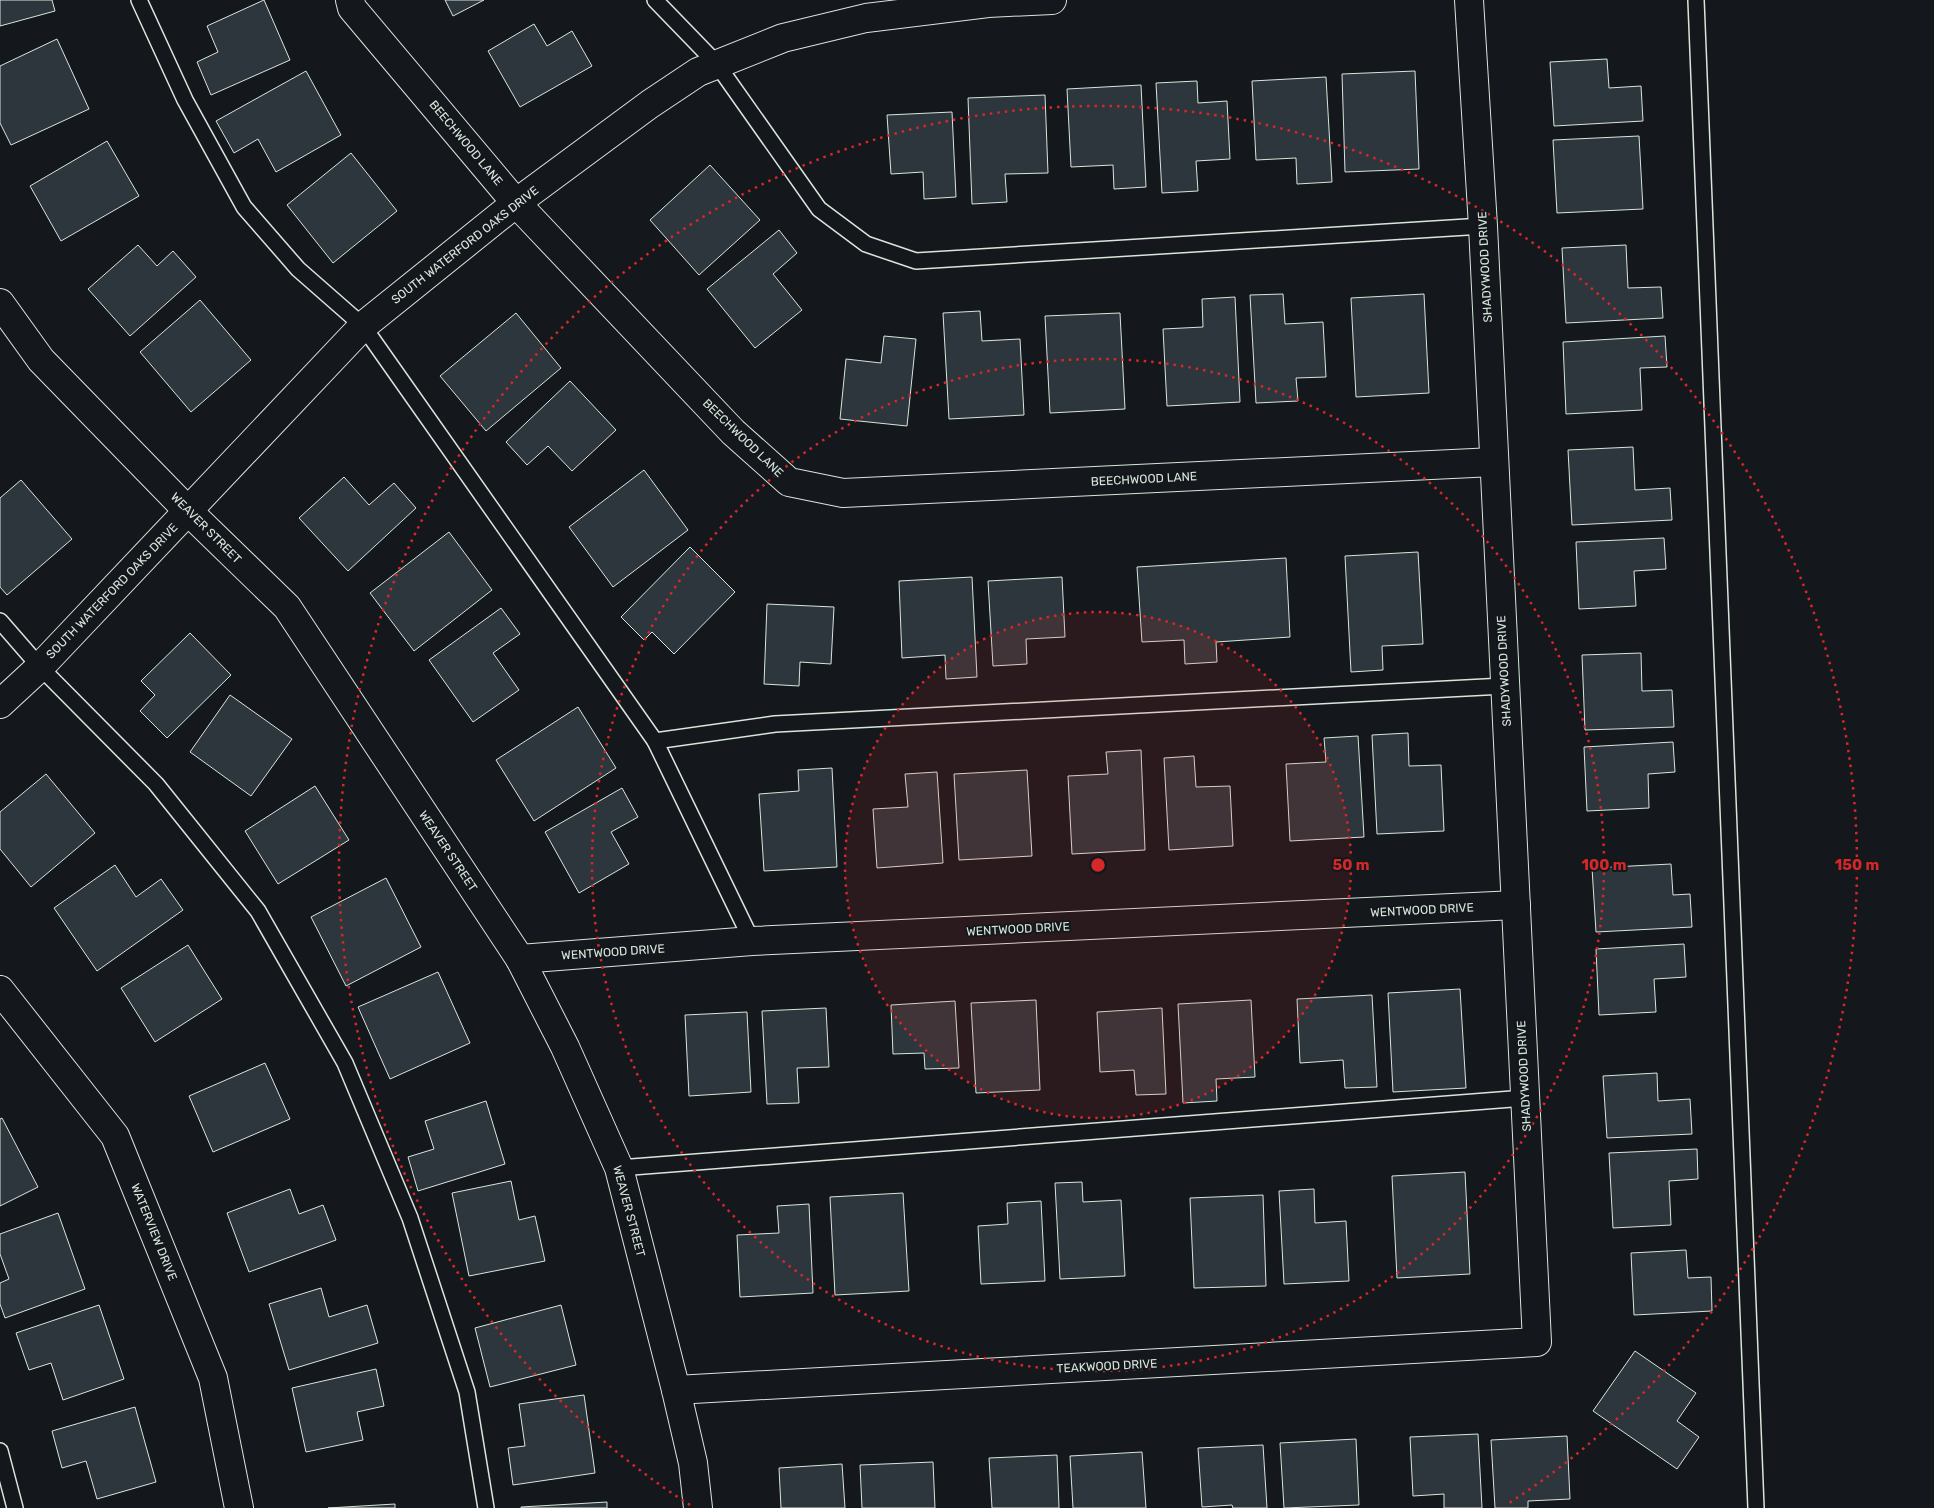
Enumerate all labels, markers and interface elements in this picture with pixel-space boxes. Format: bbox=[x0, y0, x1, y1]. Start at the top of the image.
street label: BEECHWOOD LANE bbox=[426, 98, 506, 188]
street label: SOUTH WATERFORD OAKS DRIVE bbox=[389, 183, 541, 307]
street label: SHADYWOOD DRIVE bbox=[1475, 211, 1495, 323]
street label: BEECHWOOD LANE bbox=[700, 396, 786, 480]
street label: BEECHWOOD LANE bbox=[1090, 469, 1198, 489]
street label: WEAVER STREET bbox=[168, 490, 244, 566]
street label: SOUTH WATERFORD OAKS DRIVE bbox=[43, 520, 181, 662]
street label: SHADYWOOD DRIVE bbox=[1494, 615, 1514, 727]
street label: WEAVER STREET bbox=[416, 808, 480, 894]
centre of rings bbox=[1089, 856, 1107, 874]
text: 50 m bbox=[1333, 856, 1369, 874]
text: 100 m bbox=[1582, 856, 1626, 874]
text: 150 m bbox=[1835, 856, 1879, 874]
street label: WENTWOOD DRIVE bbox=[1370, 900, 1474, 920]
street label: WENTWOOD DRIVE bbox=[966, 919, 1070, 939]
street label: WENTWOOD DRIVE bbox=[561, 941, 665, 963]
street label: SHADYWOOD DRIVE bbox=[1514, 1020, 1534, 1132]
street label: WEAVER STREET bbox=[610, 1164, 648, 1258]
street label: WATERVIEW DRIVE bbox=[128, 1181, 180, 1283]
street label: TEAKWOOD DRIVE bbox=[1056, 1356, 1158, 1376]

